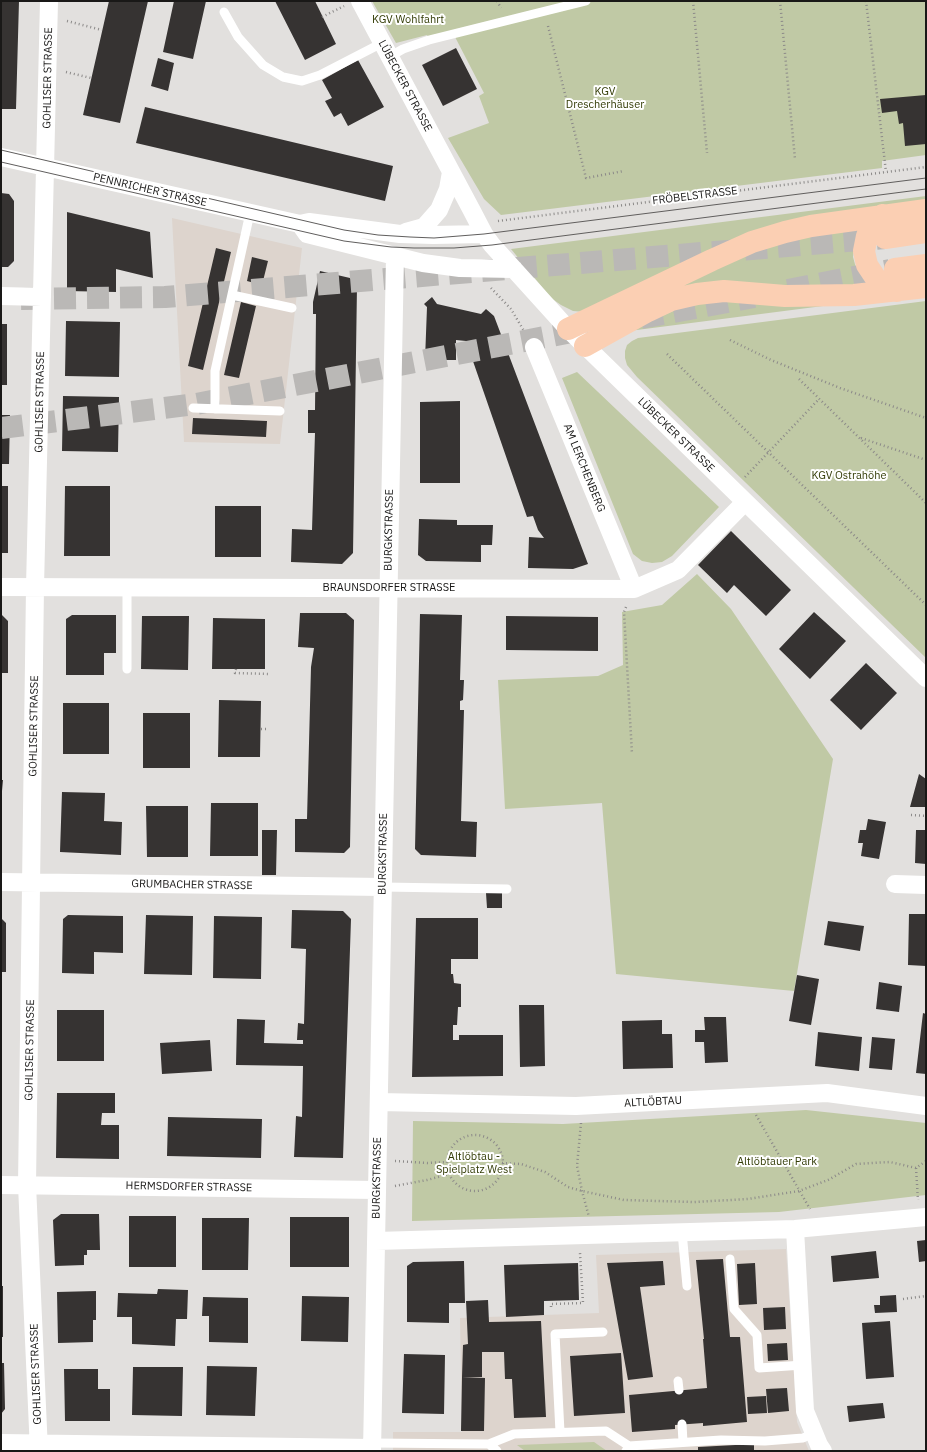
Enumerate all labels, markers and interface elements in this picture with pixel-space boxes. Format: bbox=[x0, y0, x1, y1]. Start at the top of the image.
park label: KGV Wohlfahrt bbox=[372, 13, 444, 27]
street label: GOHLISER STRASSE bbox=[41, 27, 55, 129]
street label: LÜBECKER STRASSE bbox=[375, 38, 435, 134]
park label: KGV Drescherhäuser bbox=[566, 85, 644, 111]
street label: PENNRICHER STRASSE bbox=[92, 170, 208, 210]
street label: FRÖBELSTRASSE bbox=[652, 184, 738, 208]
street label: GOHLISER STRASSE bbox=[33, 351, 47, 453]
street label: LÜBECKER STRASSE bbox=[635, 395, 717, 475]
street label: AM LERCHENBERG bbox=[560, 422, 608, 514]
park label: KGV Ostrahöhe bbox=[812, 469, 886, 483]
street label: BURGKSTRASSE bbox=[382, 489, 396, 571]
street label: BRAUNSDORFER STRASSE bbox=[323, 581, 455, 595]
street label: GOHLISER STRASSE bbox=[27, 675, 41, 777]
street label: BURGKSTRASSE bbox=[376, 813, 390, 895]
street label: GRUMBACHER STRASSE bbox=[131, 877, 253, 893]
street label: GOHLISER STRASSE bbox=[23, 999, 37, 1101]
street label: ALTLÖBTAU bbox=[624, 1094, 682, 1110]
street label: BURGKSTRASSE bbox=[370, 1137, 384, 1219]
park label: Altlöbtau - Spielplatz West bbox=[436, 1150, 512, 1176]
park label: Altlöbtauer Park bbox=[737, 1155, 817, 1169]
street label: HERMSDORFER STRASSE bbox=[126, 1179, 252, 1195]
street label: GOHLISER STRASSE bbox=[28, 1323, 44, 1425]

